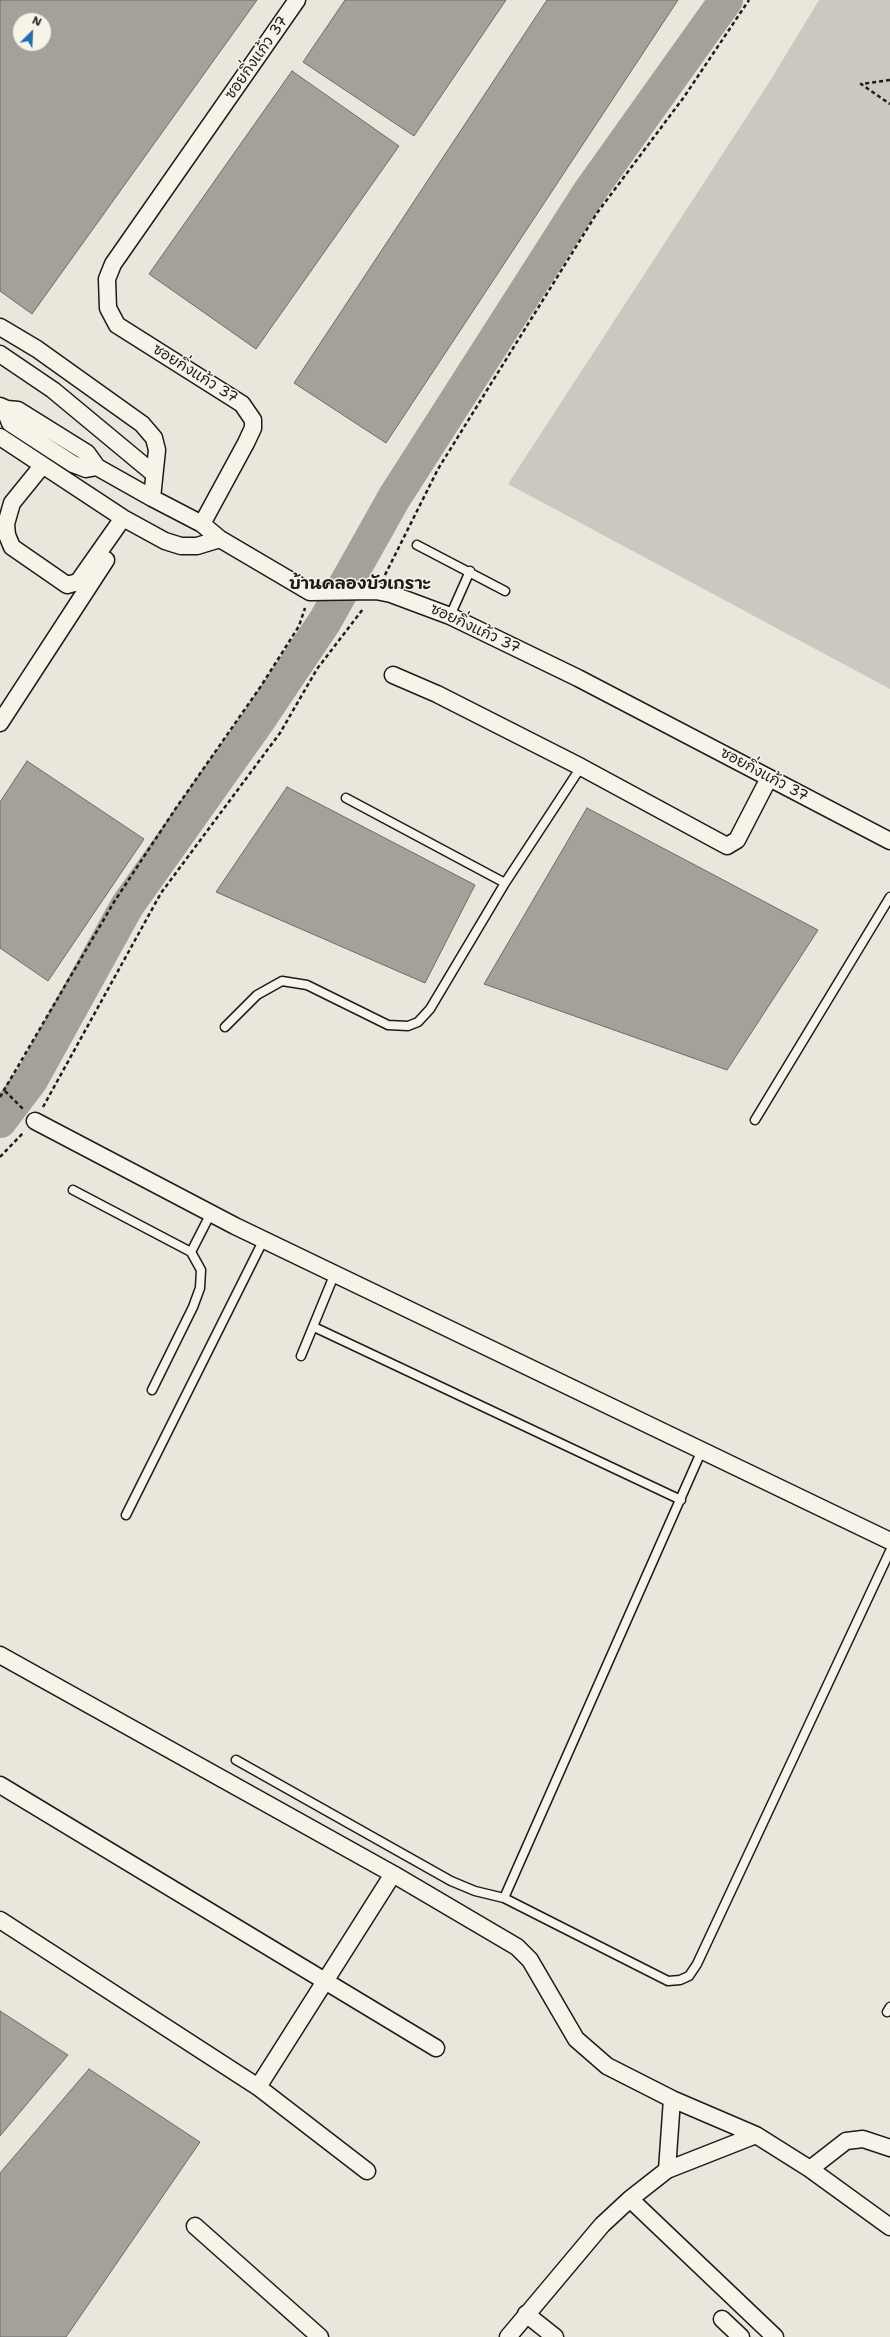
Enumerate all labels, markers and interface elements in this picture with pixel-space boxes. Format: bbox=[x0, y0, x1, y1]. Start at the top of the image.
north arrow bbox=[12, 12, 52, 52]
text: N bbox=[30, 13, 44, 30]
street label: ซอยกิ่งแก้ว 37 bbox=[222, 13, 292, 103]
street label: ซอยกิ่งแก้ว 37 bbox=[149, 341, 241, 407]
district label: บ้านคลองบัวเกราะ bbox=[289, 575, 431, 595]
street label: ซอยกิ่งแก้ว 37 bbox=[427, 600, 523, 658]
street label: ซอยกิ่งแก้ว 37 bbox=[717, 744, 811, 806]

